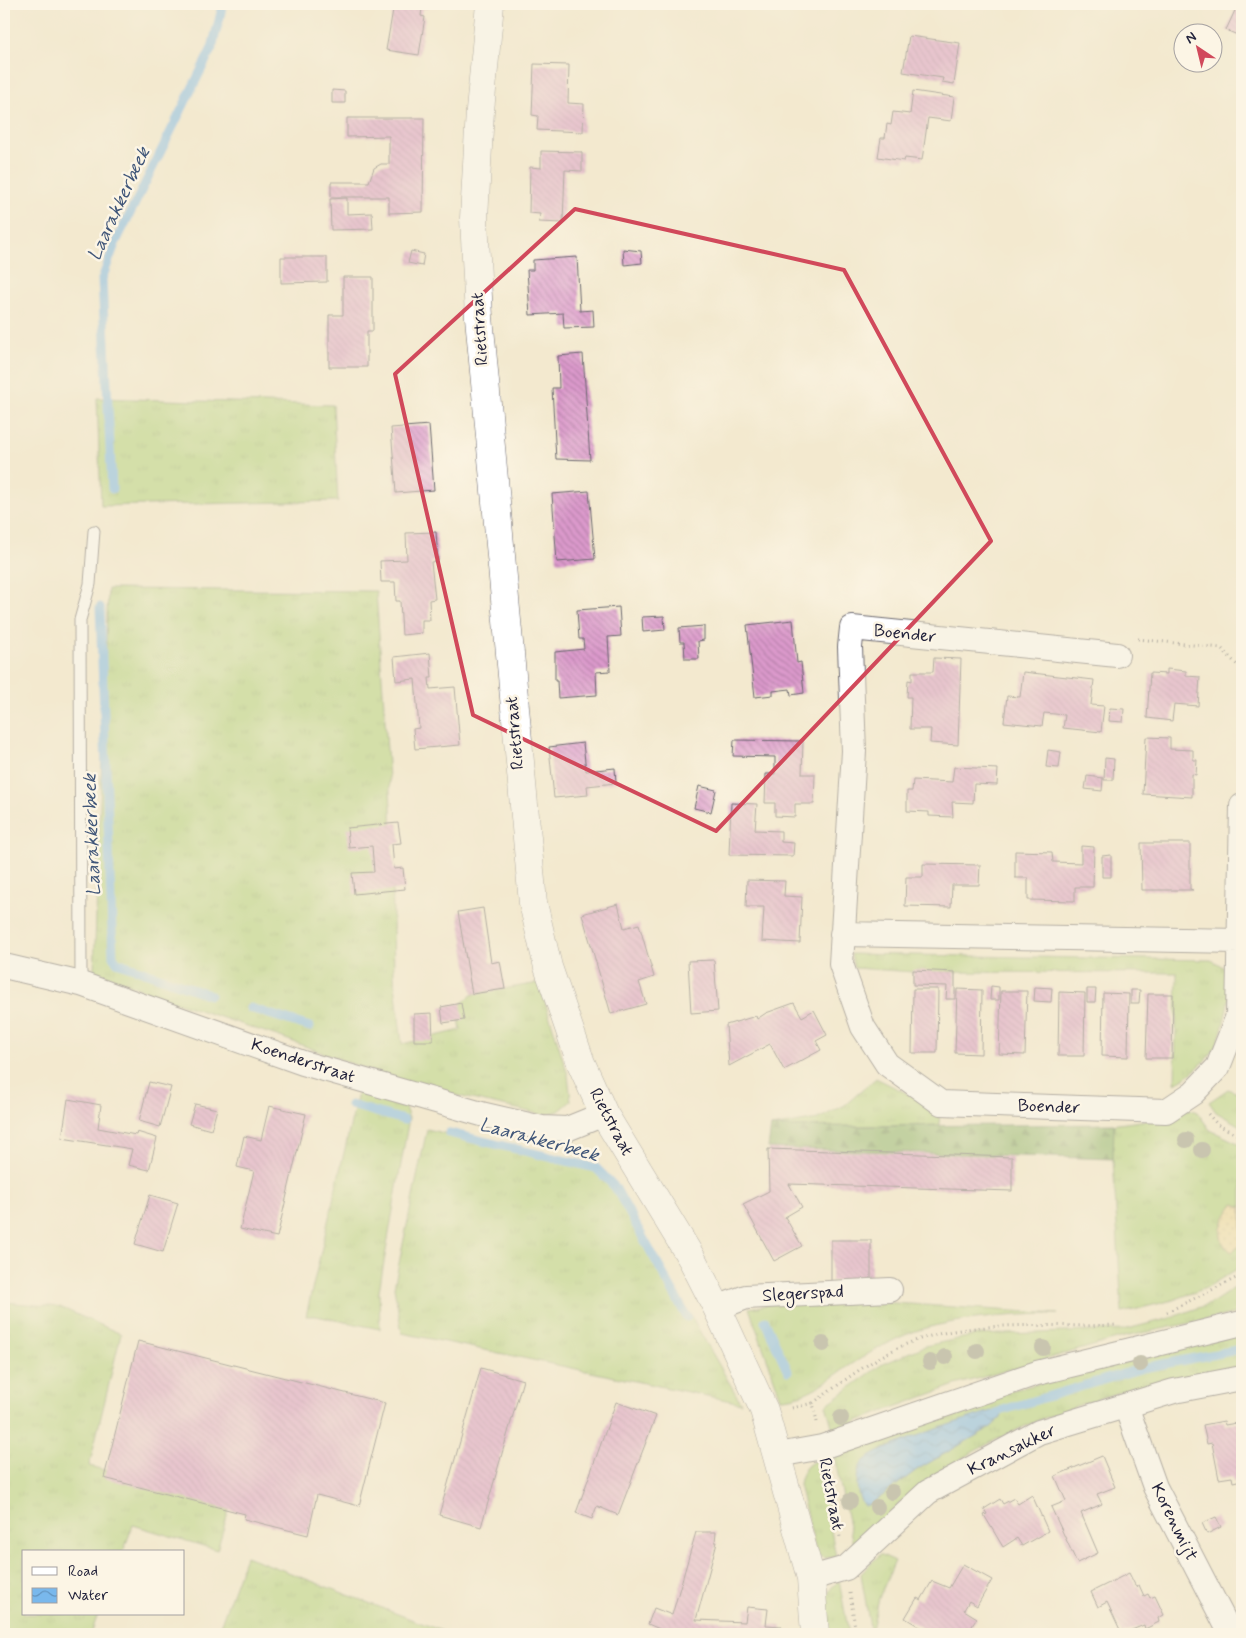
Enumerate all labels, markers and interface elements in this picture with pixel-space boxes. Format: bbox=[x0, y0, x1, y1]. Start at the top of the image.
north arrow bbox=[1174, 22, 1224, 72]
text: N bbox=[1182, 28, 1200, 48]
water label: Laarakkerbeek bbox=[82, 142, 157, 265]
street label: Rietstraat bbox=[465, 291, 495, 367]
street label: Boender bbox=[873, 619, 938, 649]
street label: Rietstraat bbox=[500, 695, 530, 771]
water label: Laarakkerbeek bbox=[77, 772, 107, 897]
street label: Koenderstraat bbox=[248, 1033, 358, 1089]
street label: Rietstraat bbox=[583, 1084, 639, 1160]
street label: Boender bbox=[1017, 1094, 1081, 1120]
water label: Laarakkerbeek bbox=[477, 1112, 603, 1168]
street label: Slegerspad bbox=[762, 1280, 844, 1309]
street label: Kransakker bbox=[964, 1418, 1060, 1482]
street label: Rietstraat bbox=[812, 1456, 850, 1533]
street label: Korenmijt bbox=[1145, 1479, 1203, 1565]
legend bbox=[22, 1550, 185, 1616]
text: Road bbox=[68, 1562, 98, 1582]
text: Water bbox=[68, 1586, 108, 1606]

